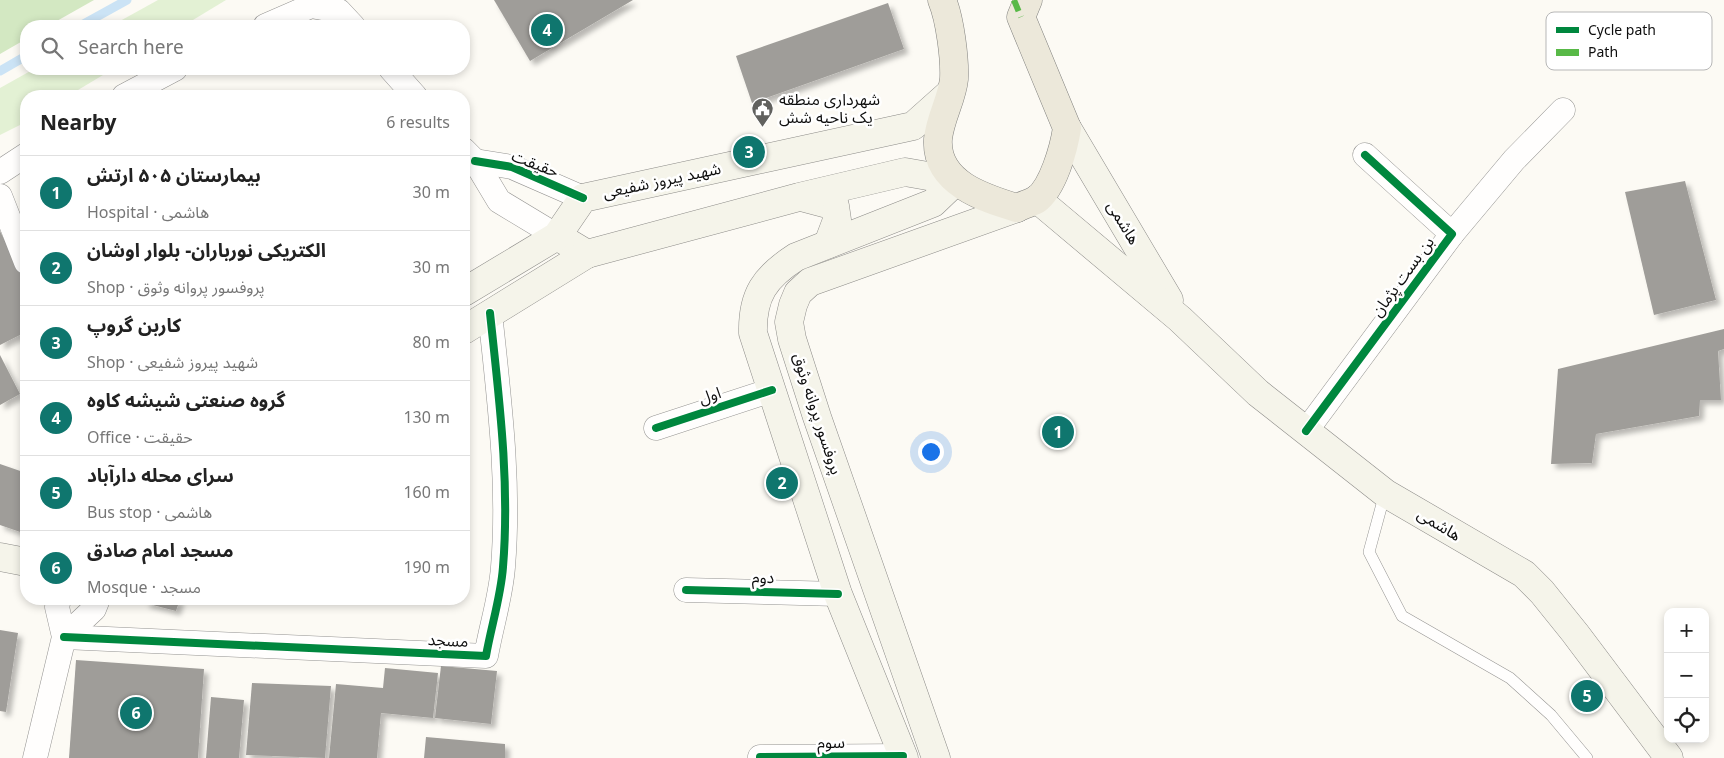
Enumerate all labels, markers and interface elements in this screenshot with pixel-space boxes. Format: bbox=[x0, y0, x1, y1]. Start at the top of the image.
pin: 4 bbox=[531, 11, 563, 49]
legend bbox=[1546, 12, 1712, 70]
text: Cycle path bbox=[1588, 16, 1656, 45]
search box bbox=[20, 20, 470, 75]
text: Search here bbox=[78, 28, 184, 68]
icon: search bbox=[38, 34, 66, 62]
text: Path bbox=[1588, 38, 1618, 67]
place label: شهرداری منطقه یک ناحیه شش bbox=[779, 83, 880, 135]
public building icon: شهرداری منطقه یک ناحیه شش bbox=[751, 97, 775, 128]
text: Nearby bbox=[40, 101, 117, 145]
text: 6 results bbox=[386, 106, 450, 140]
pin: 3 bbox=[733, 133, 765, 171]
street label: حقیقت bbox=[506, 139, 564, 189]
street label: شهید پیروز شفیعی bbox=[600, 152, 724, 210]
text: بیمارستان ۵۰۵ ارتش bbox=[87, 156, 261, 196]
text: 30 m bbox=[413, 176, 450, 210]
text: 1 bbox=[51, 177, 61, 211]
street label: هاشمی bbox=[1096, 194, 1150, 252]
text: Hospital · هاشمی bbox=[87, 196, 209, 230]
street label: بن بست پژمان bbox=[1362, 229, 1444, 325]
text: الکتریکی نورباران- بلوار اوشان bbox=[87, 231, 326, 271]
text: 30 m bbox=[413, 251, 450, 285]
text: 2 bbox=[51, 252, 61, 286]
text: Shop · پروفسور پروانه وثوق bbox=[87, 271, 265, 305]
text: کاربن گروپ bbox=[87, 306, 181, 346]
text: 80 m bbox=[413, 326, 450, 360]
text: 3 bbox=[51, 327, 61, 361]
text: Shop · شهید پیروز شفیعی bbox=[87, 346, 258, 380]
street label: پروفسور پروانه وثوق bbox=[781, 348, 853, 480]
street label: اول bbox=[694, 376, 726, 416]
text: گروه صنعتی شیشه کاوه bbox=[87, 381, 286, 421]
text: 130 m bbox=[403, 401, 450, 435]
text: 4 bbox=[51, 402, 61, 436]
pin: 1 bbox=[1042, 413, 1074, 451]
text: Office · حقیقت bbox=[87, 421, 193, 455]
your location bbox=[918, 439, 944, 465]
text: سرای محله دارآباد bbox=[87, 456, 234, 496]
pin: 2 bbox=[766, 464, 798, 502]
text: 160 m bbox=[403, 476, 450, 510]
text: 5 bbox=[51, 477, 61, 511]
text: Bus stop · هاشمی bbox=[87, 496, 212, 530]
street label: هاشمی bbox=[1410, 498, 1468, 552]
text: مسجد امام صادق bbox=[87, 531, 233, 571]
text: 190 m bbox=[403, 551, 450, 585]
text: 6 bbox=[51, 552, 61, 586]
street label: دوم bbox=[751, 561, 775, 595]
text: Mosque · مسجد bbox=[87, 571, 201, 605]
map controls bbox=[1664, 608, 1709, 743]
button: + bbox=[1664, 608, 1709, 653]
street label: مسجد bbox=[427, 623, 469, 659]
button: − bbox=[1664, 653, 1709, 698]
pin: 5 bbox=[1571, 677, 1603, 715]
pin: 6 bbox=[120, 694, 152, 732]
button: locate bbox=[1664, 698, 1709, 743]
street label: سوم bbox=[817, 726, 845, 758]

